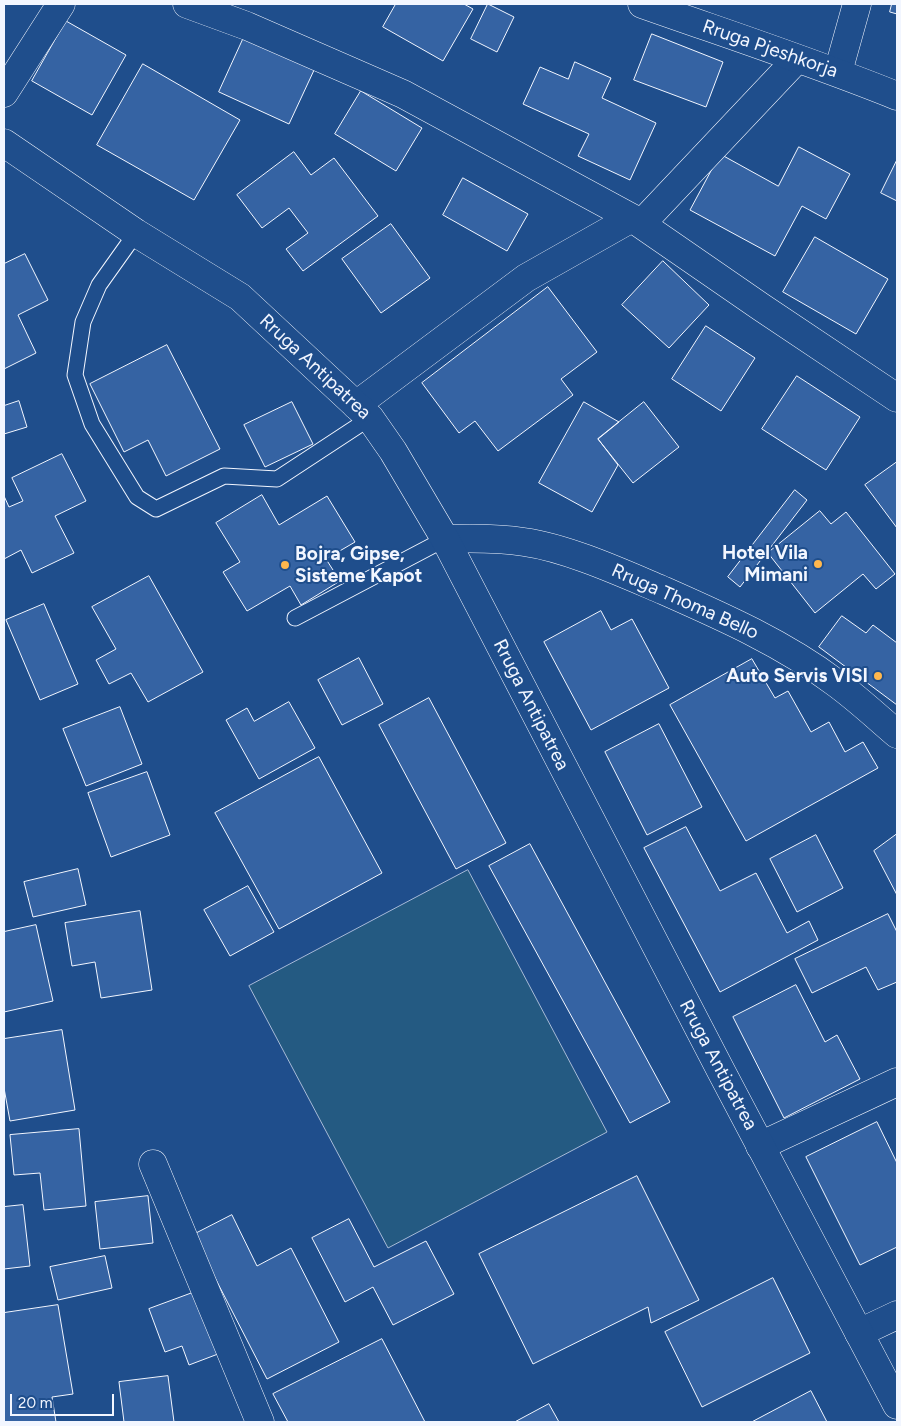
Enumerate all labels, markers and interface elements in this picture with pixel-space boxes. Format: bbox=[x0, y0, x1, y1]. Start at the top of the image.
street label: Rruga Pjeshkorja bbox=[699, 15, 841, 83]
street label: Rruga Antipatrea bbox=[255, 310, 375, 424]
place label: Hotel Vila Mimani bbox=[722, 542, 808, 586]
place label: Bojra, Gipse, Sisteme Kapot bbox=[295, 543, 422, 587]
marker: Hotel Vila Mimani bbox=[812, 558, 824, 570]
marker: Bojra, Gipse, Sisteme Kapot bbox=[279, 559, 291, 571]
street label: Rruga Thoma Bello bbox=[608, 559, 762, 645]
street label: Rruga Antipatrea bbox=[488, 636, 574, 774]
place label: Auto Servis VISI bbox=[726, 665, 868, 687]
marker: Auto Servis VISI bbox=[872, 670, 884, 682]
street label: Rruga Antipatrea bbox=[674, 996, 762, 1134]
scale bar bbox=[12, 1384, 116, 1416]
text: 20 m bbox=[18, 1394, 52, 1412]

